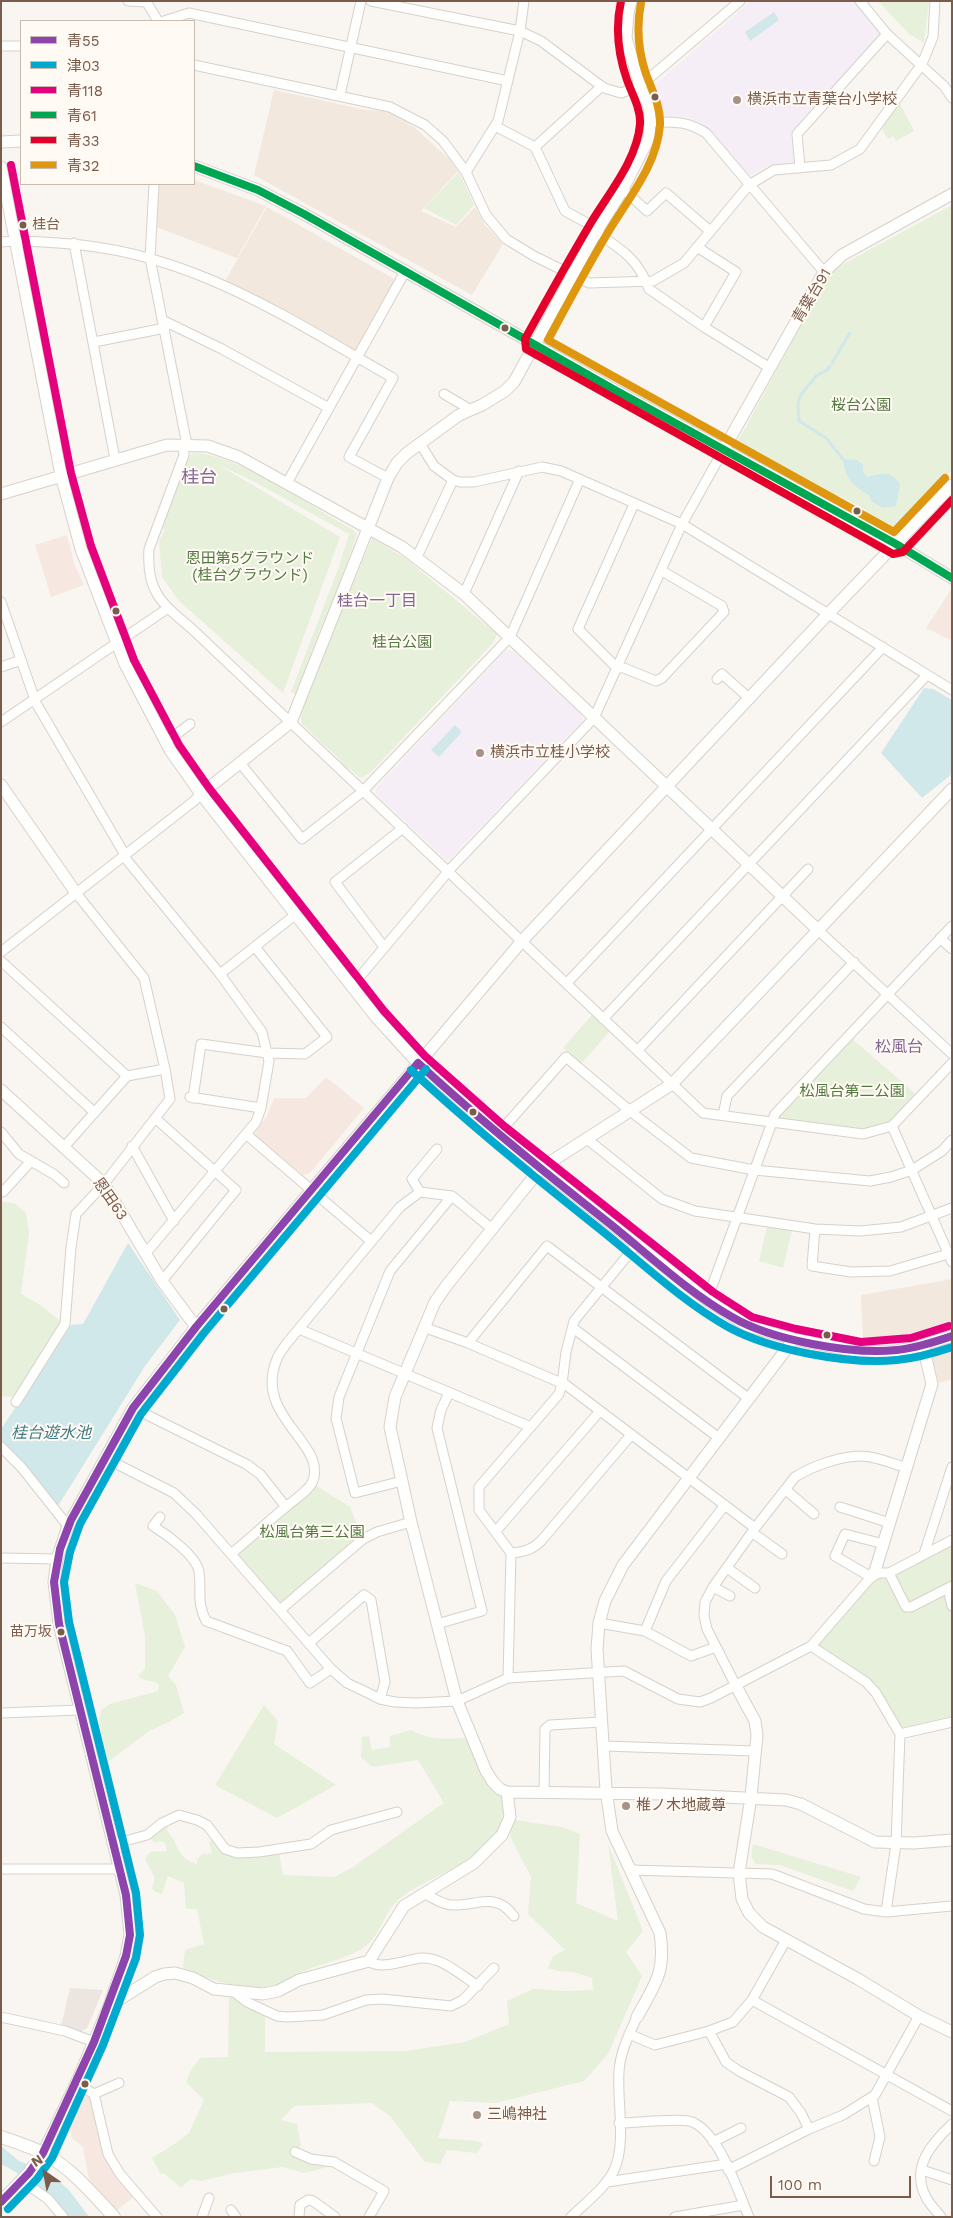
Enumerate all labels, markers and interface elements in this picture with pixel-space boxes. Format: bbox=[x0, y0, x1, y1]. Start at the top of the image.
legend bbox=[20, 20, 195, 185]
text: 青55 bbox=[67, 32, 99, 50]
text: 津03 bbox=[67, 57, 100, 75]
text: 青118 bbox=[67, 82, 103, 100]
place label: 横浜市立青葉台小学校 bbox=[747, 91, 897, 109]
unlabelled marker bbox=[650, 92, 660, 102]
marker: 横浜市立青葉台小学校 bbox=[731, 94, 743, 106]
text: 青61 bbox=[67, 107, 97, 125]
text: 青33 bbox=[67, 132, 100, 150]
text: 青32 bbox=[67, 157, 100, 175]
place label: 桂台 bbox=[32, 217, 60, 233]
marker: 桂台 bbox=[18, 220, 28, 230]
street label: 青葉台91 bbox=[789, 266, 835, 326]
unlabelled marker bbox=[500, 323, 510, 333]
park label: 桜台公園 bbox=[831, 397, 891, 415]
district label: 桂台 bbox=[181, 467, 217, 489]
unlabelled marker bbox=[852, 506, 862, 516]
park label: 恩田第5グラウンド (桂台グラウンド) bbox=[186, 550, 314, 585]
district label: 桂台一丁目 bbox=[337, 591, 417, 611]
unlabelled marker bbox=[111, 606, 121, 616]
park label: 桂台公園 bbox=[372, 634, 432, 652]
place label: 横浜市立桂小学校 bbox=[490, 744, 610, 762]
marker: 横浜市立桂小学校 bbox=[474, 747, 486, 759]
district label: 松風台 bbox=[875, 1037, 923, 1057]
park label: 松風台第二公園 bbox=[800, 1083, 904, 1101]
unlabelled marker bbox=[468, 1107, 478, 1117]
street label: 恩田63 bbox=[89, 1174, 131, 1224]
unlabelled marker bbox=[219, 1304, 229, 1314]
unlabelled marker bbox=[822, 1330, 832, 1340]
water label: 桂台遊水池 bbox=[11, 1423, 91, 1443]
park label: 松風台第三公園 bbox=[260, 1524, 364, 1542]
place label: 苗万坂 bbox=[10, 1624, 52, 1640]
marker: 苗万坂 bbox=[56, 1627, 66, 1637]
place label: 椎ノ木地蔵尊 bbox=[636, 1797, 726, 1815]
marker: 椎ノ木地蔵尊 bbox=[620, 1800, 632, 1812]
unlabelled marker bbox=[80, 2079, 90, 2089]
place label: 三嶋神社 bbox=[487, 2106, 547, 2124]
marker: 三嶋神社 bbox=[471, 2109, 483, 2121]
north arrow bbox=[20, 2148, 70, 2198]
text: N bbox=[28, 2151, 46, 2170]
scale bar bbox=[773, 2166, 914, 2198]
text: 100 m bbox=[778, 2176, 822, 2194]

